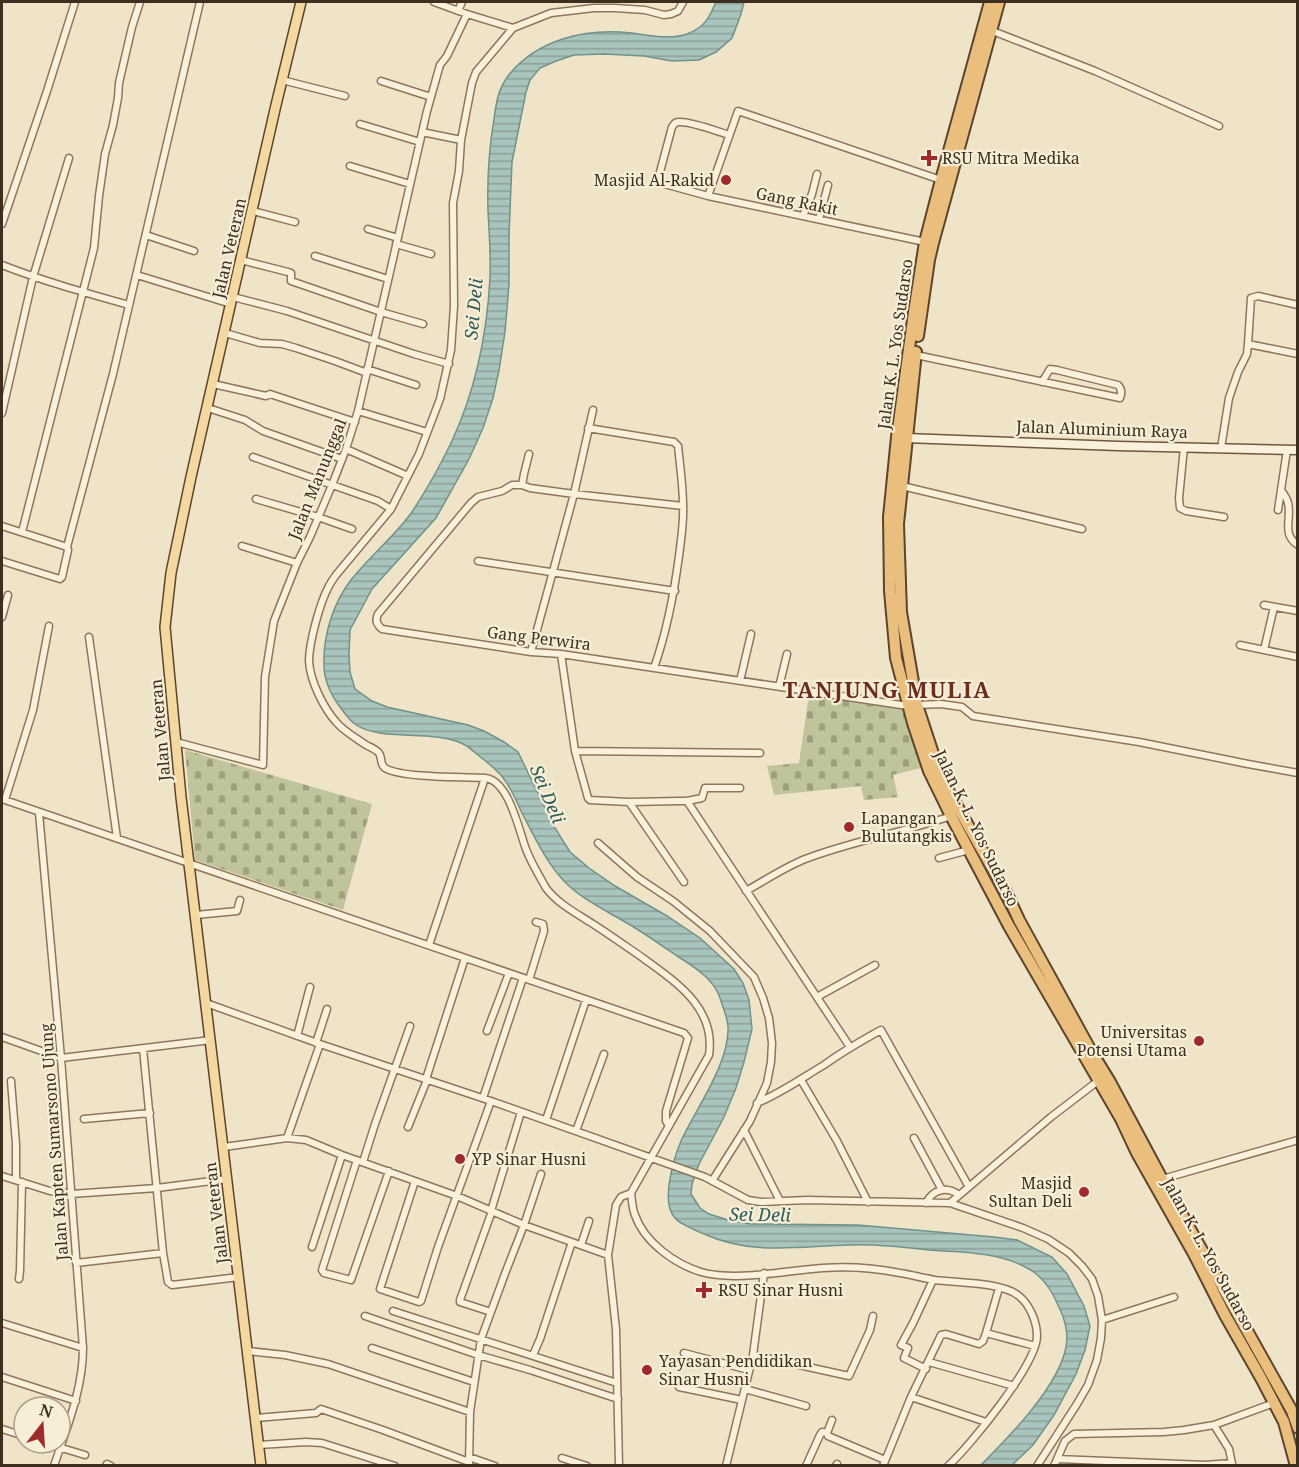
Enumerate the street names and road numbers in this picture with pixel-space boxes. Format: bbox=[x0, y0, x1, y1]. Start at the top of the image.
street label: Gang Rakit bbox=[754, 182, 840, 220]
street label: Jalan Veteran bbox=[207, 196, 251, 301]
street label: Jalan K. L. Yos Sudarso bbox=[872, 257, 918, 432]
street label: Jalan Manunggal bbox=[282, 415, 351, 544]
street label: Jalan Aluminium Raya bbox=[1015, 415, 1188, 443]
street label: Gang Perwira bbox=[486, 621, 592, 655]
street label: Jalan Veteran bbox=[145, 678, 176, 783]
street label: Jalan K. L. Yos Sudarso bbox=[929, 745, 1025, 910]
street label: Jalan Kapten Sumarsono Ujung bbox=[35, 1022, 73, 1262]
street label: Jalan Veteran bbox=[199, 1161, 233, 1266]
street label: Jalan K. L. Yos Sudarso bbox=[1157, 1173, 1260, 1334]

